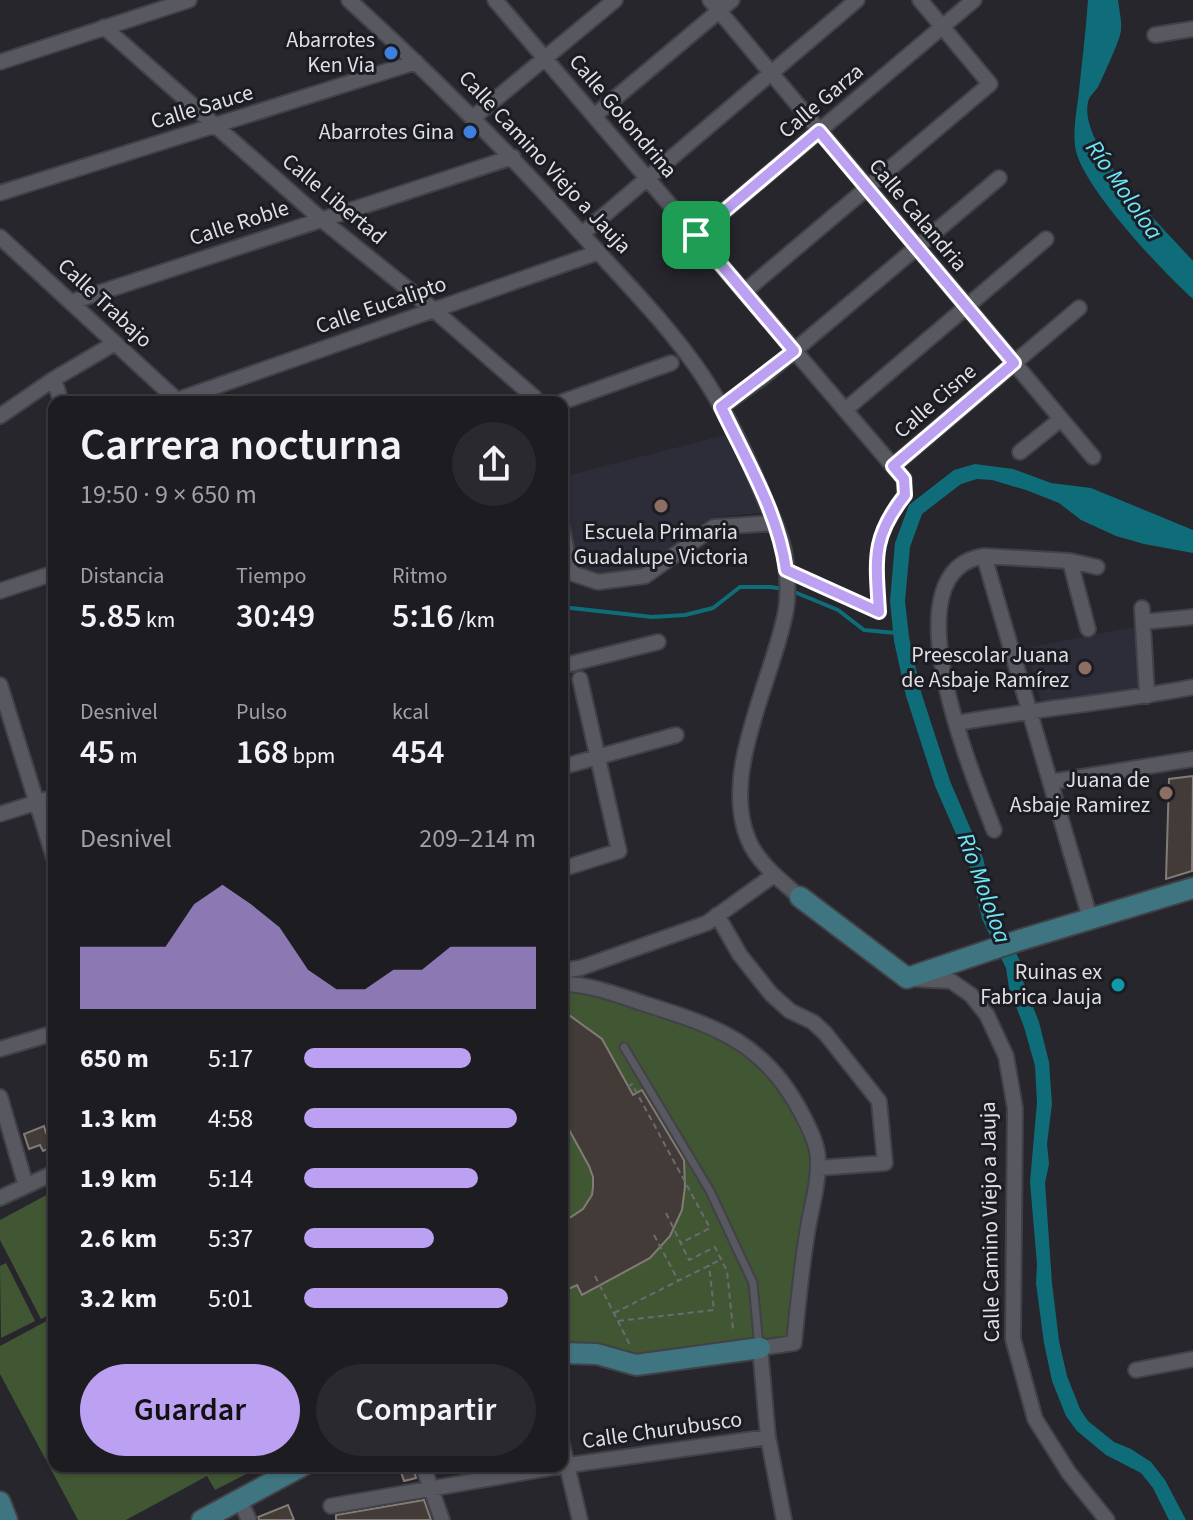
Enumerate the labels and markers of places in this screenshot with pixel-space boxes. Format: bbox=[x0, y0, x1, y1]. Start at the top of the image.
place label: Abarrotes Ken Via bbox=[286, 24, 375, 81]
marker: Abarrotes Ken Via bbox=[382, 44, 400, 62]
place label: Abarrotes Gina bbox=[319, 116, 454, 148]
marker: Abarrotes Gina bbox=[461, 123, 479, 141]
pin bbox=[662, 201, 730, 269]
marker: Escuela Primaria Guadalupe Victoria bbox=[652, 497, 670, 515]
place label: Escuela Primaria Guadalupe Victoria bbox=[574, 516, 748, 573]
place label: Preescolar Juana de Asbaje Ramírez bbox=[901, 639, 1069, 696]
marker: Preescolar Juana de Asbaje Ramírez bbox=[1076, 659, 1094, 677]
place label: Juana de Asbaje Ramirez bbox=[1010, 764, 1150, 821]
marker: Juana de Asbaje Ramirez bbox=[1157, 784, 1175, 802]
place label: Ruinas ex Fabrica Jauja bbox=[980, 956, 1102, 1013]
marker: Ruinas ex Fabrica Jauja bbox=[1109, 976, 1127, 994]

